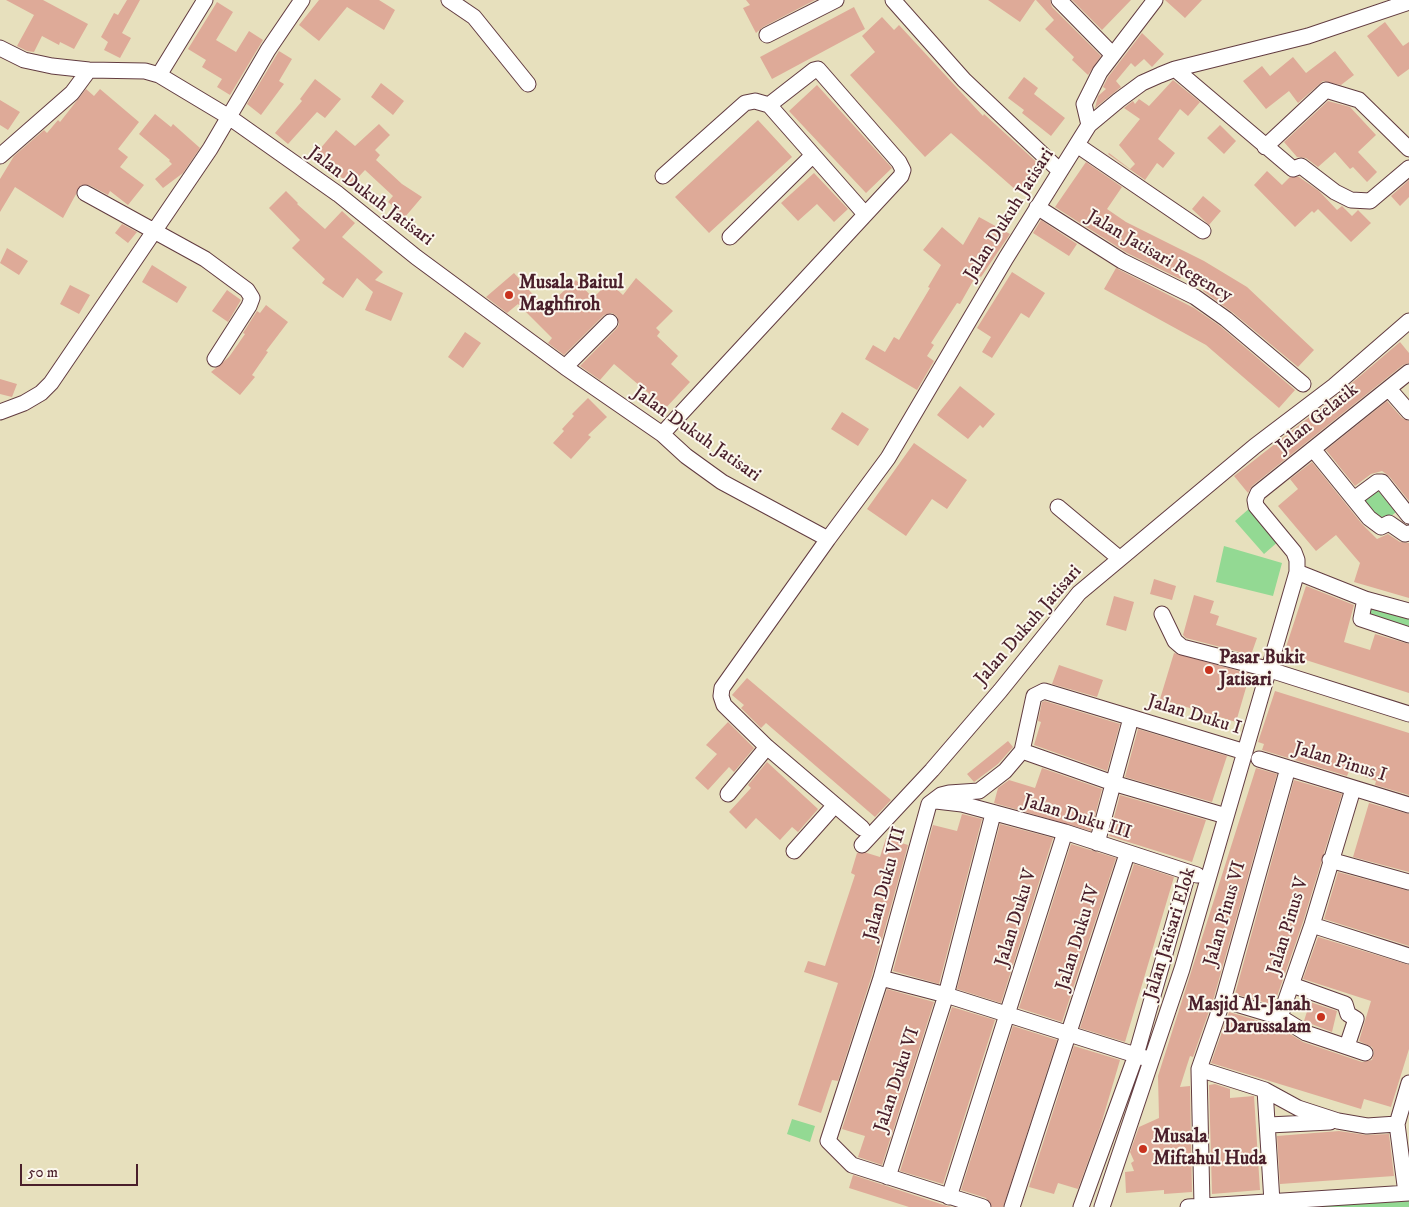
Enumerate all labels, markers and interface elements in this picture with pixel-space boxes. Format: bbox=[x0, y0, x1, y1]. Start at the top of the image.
street label: Jalan Dukuh Jatisari bbox=[303, 142, 437, 252]
street label: Jalan Dukuh Jatisari bbox=[960, 145, 1060, 285]
street label: Jalan Jatisari Regency bbox=[1082, 206, 1236, 308]
place label: Musala Baitul Maghfiroh bbox=[519, 273, 623, 317]
marker: Musala Baitul Maghfiroh bbox=[503, 289, 515, 301]
street label: Jalan Gelatik bbox=[1273, 379, 1363, 459]
street label: Jalan Dukuh Jatisari bbox=[627, 382, 765, 488]
street label: Jalan Dukuh Jatisari bbox=[971, 561, 1087, 691]
place label: Pasar Bukit Jatisari bbox=[1219, 648, 1305, 692]
marker: Pasar Bukit Jatisari bbox=[1203, 664, 1215, 676]
street label: Jalan Duku I bbox=[1144, 691, 1244, 741]
street label: Jalan Pinus I bbox=[1291, 738, 1389, 788]
street label: Jalan Duku III bbox=[1020, 791, 1134, 845]
street label: Jalan Duku VII bbox=[860, 825, 912, 943]
street label: Jalan Pinus VI bbox=[1200, 859, 1252, 969]
street label: Jalan Jatisari Elok bbox=[1140, 865, 1202, 1003]
street label: Jalan Duku V bbox=[991, 866, 1043, 970]
street label: Jalan Pinus V bbox=[1263, 875, 1315, 977]
street label: Jalan Duku IV bbox=[1052, 883, 1106, 993]
place label: Masjid Al-Janah Darussalam bbox=[1188, 995, 1311, 1039]
marker: Masjid Al-Janah Darussalam bbox=[1315, 1011, 1327, 1023]
street label: Jalan Duku VI bbox=[870, 1025, 926, 1135]
place label: Musala Miftahul Huda bbox=[1153, 1127, 1267, 1171]
marker: Musala Miftahul Huda bbox=[1137, 1143, 1149, 1155]
scale bar bbox=[22, 1154, 140, 1186]
text: 50 m bbox=[28, 1163, 58, 1182]

